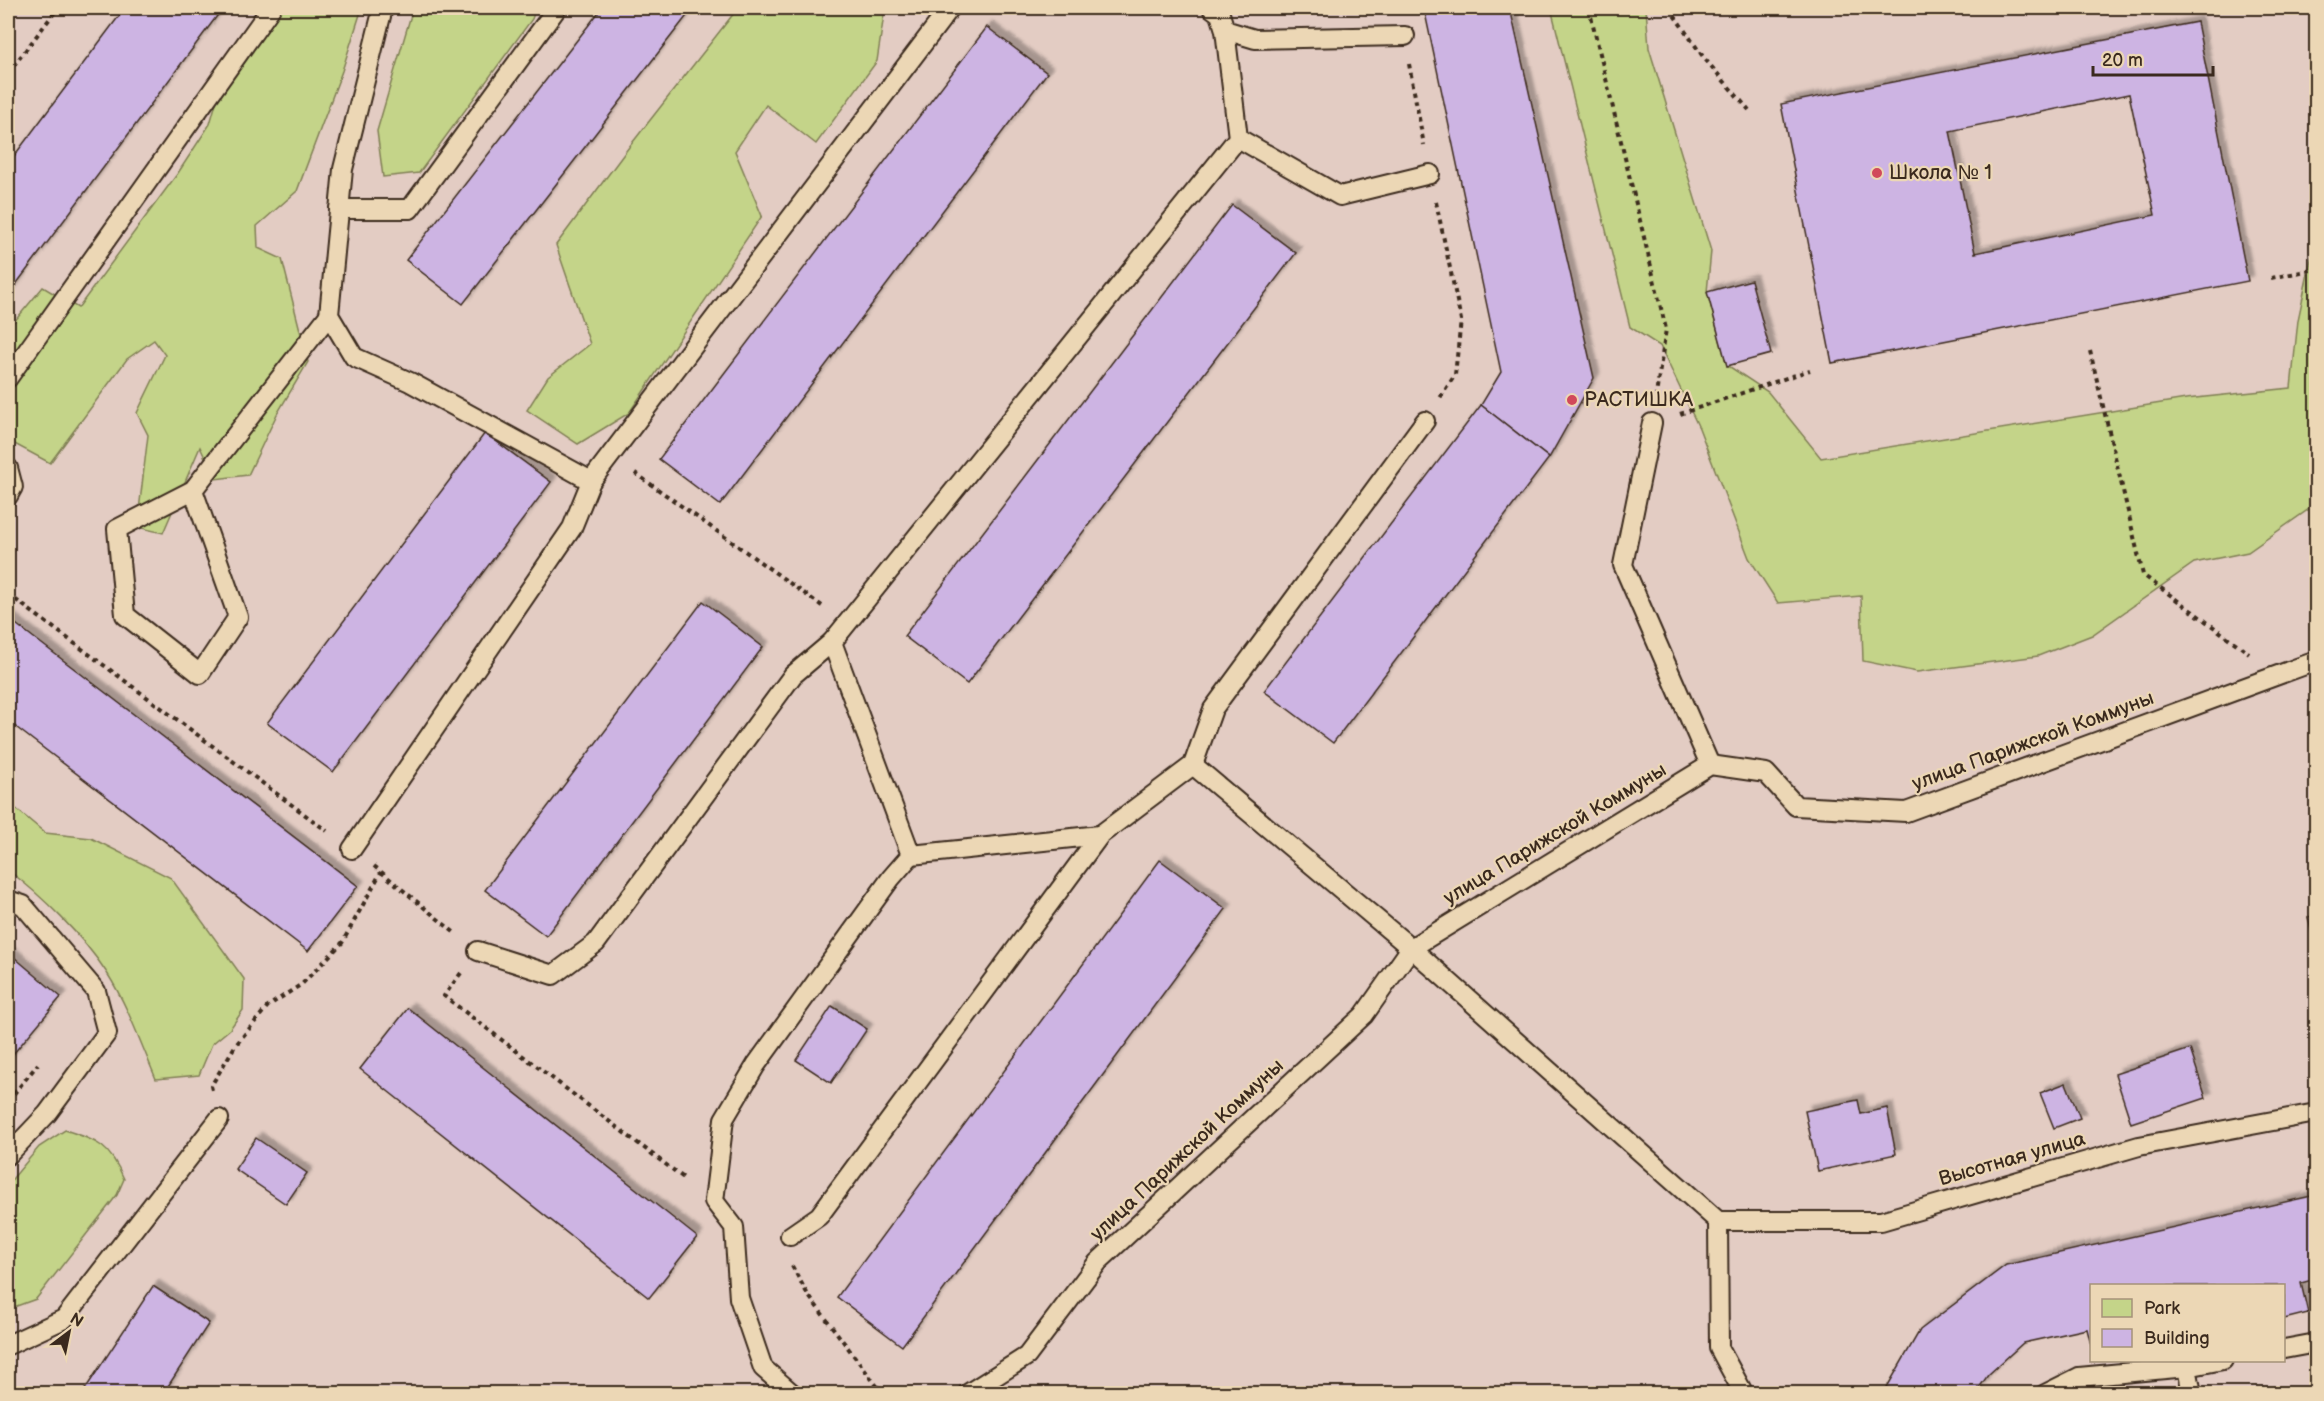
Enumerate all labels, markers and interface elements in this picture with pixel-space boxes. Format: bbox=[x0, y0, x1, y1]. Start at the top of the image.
scale bar bbox=[2093, 39, 2213, 77]
text: 20 m bbox=[2102, 50, 2143, 71]
place label: Школа № 1 bbox=[1889, 161, 1992, 185]
marker: Школа № 1 bbox=[1870, 166, 1884, 180]
place label: РАСТИШКА bbox=[1584, 388, 1694, 412]
marker: РАСТИШКА bbox=[1565, 393, 1579, 407]
street label: улица Парижской Коммуны bbox=[1909, 686, 2157, 796]
street label: улица Парижской Коммуны bbox=[1439, 758, 1671, 910]
street label: улица Парижской Коммуны bbox=[1085, 1054, 1289, 1246]
street label: Высотная улица bbox=[1936, 1127, 2088, 1191]
legend bbox=[2090, 1284, 2285, 1362]
text: Park bbox=[2144, 1298, 2180, 1319]
north arrow bbox=[39, 1302, 99, 1362]
text: N bbox=[66, 1309, 86, 1332]
text: Building bbox=[2144, 1328, 2210, 1349]

